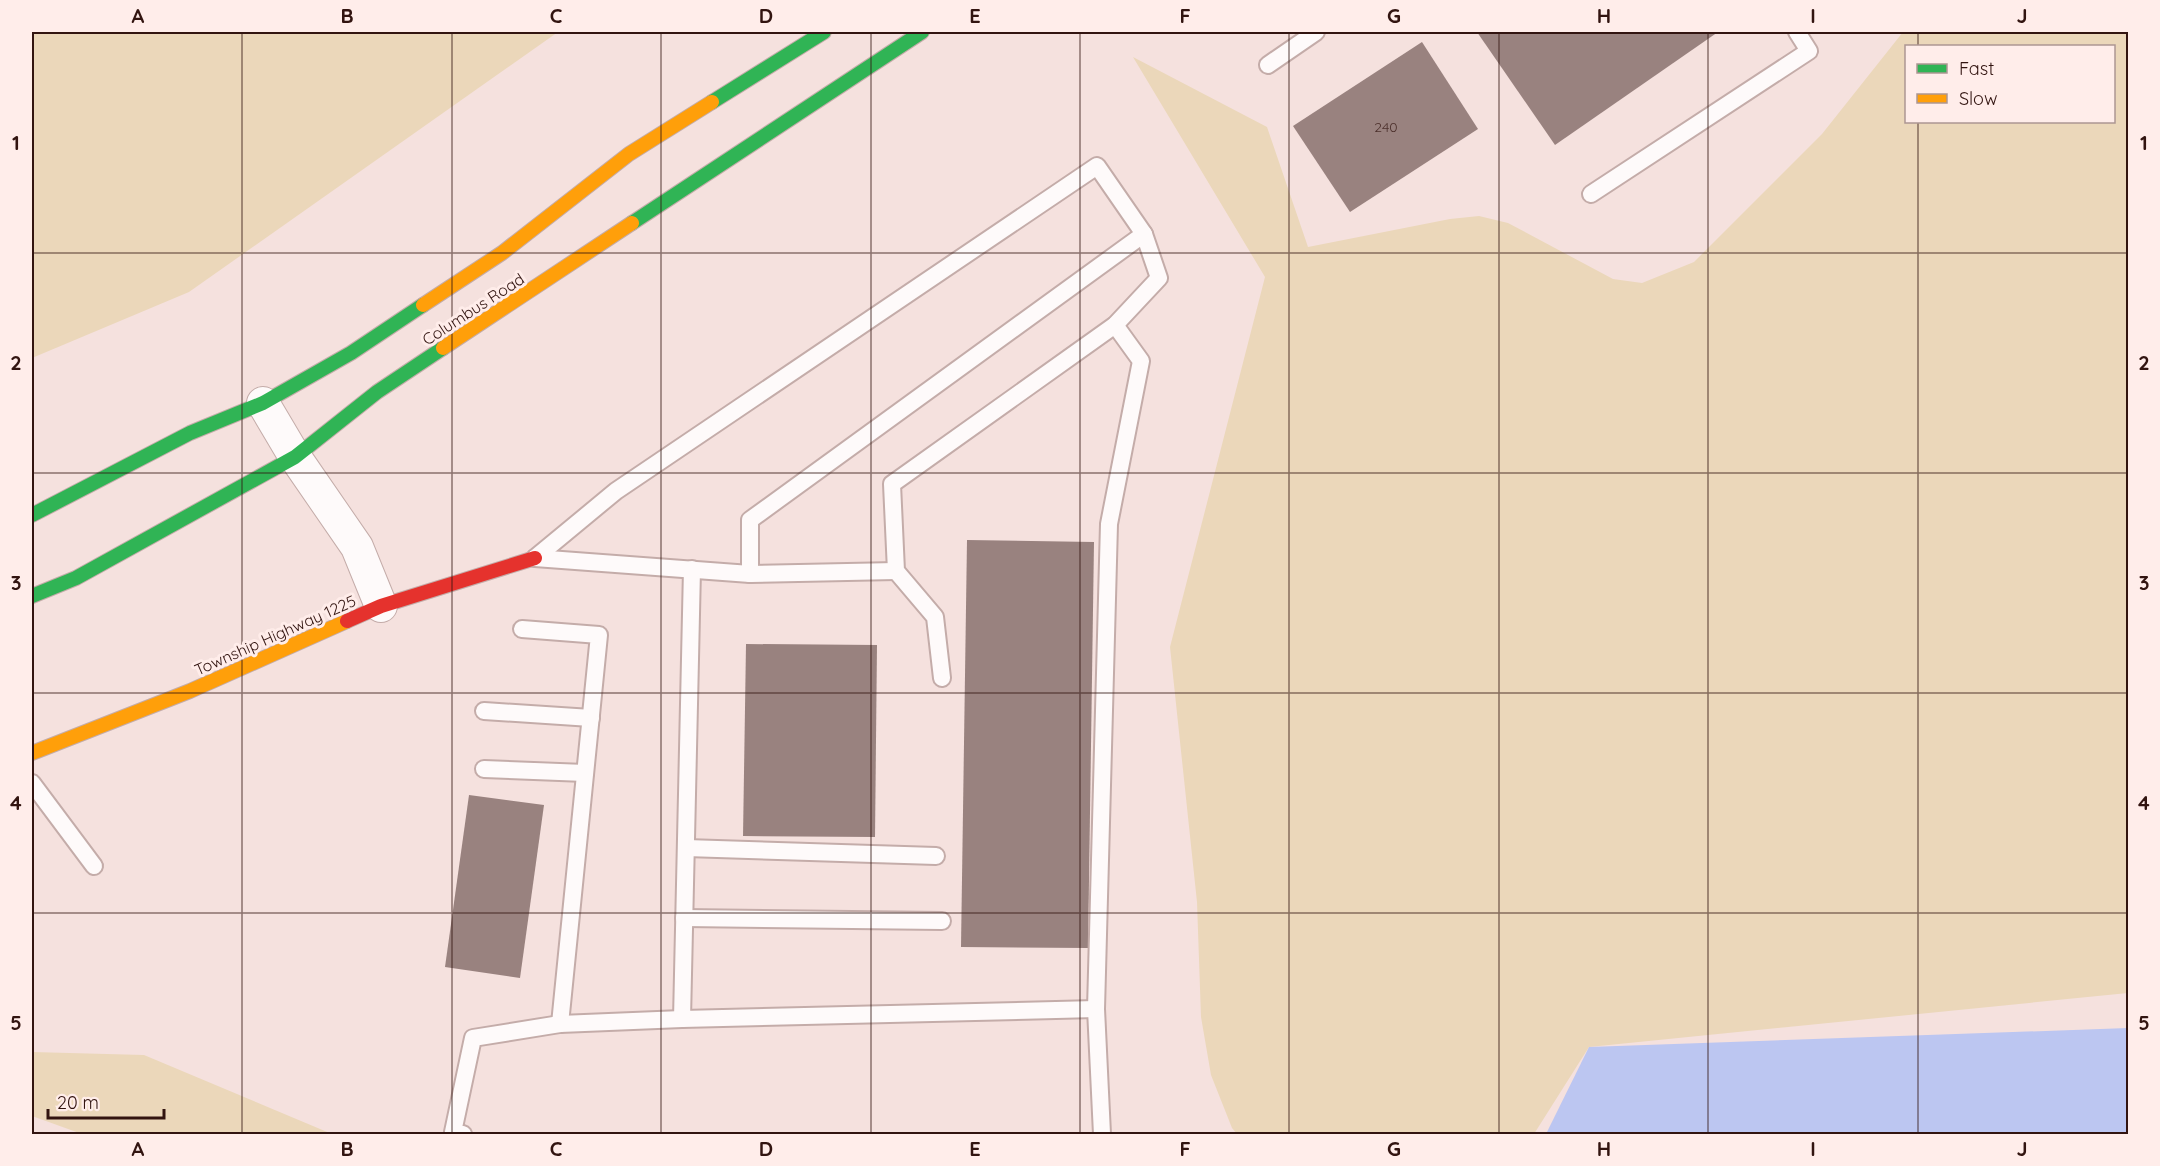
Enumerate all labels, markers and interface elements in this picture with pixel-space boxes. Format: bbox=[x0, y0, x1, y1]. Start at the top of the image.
text: A bbox=[132, 3, 145, 28]
text: B bbox=[340, 3, 354, 28]
text: C bbox=[550, 3, 563, 28]
text: D bbox=[759, 3, 773, 28]
text: E bbox=[969, 3, 981, 28]
text: F bbox=[1179, 3, 1191, 28]
text: G bbox=[1387, 3, 1401, 28]
text: H bbox=[1597, 3, 1611, 28]
text: I bbox=[1810, 3, 1816, 28]
text: J bbox=[2016, 3, 2028, 28]
legend bbox=[1905, 45, 2115, 123]
text: Fast bbox=[1959, 57, 1994, 80]
text: Slow bbox=[1959, 87, 1997, 110]
house number: 240 bbox=[1374, 118, 1398, 136]
text: 1 bbox=[12, 130, 20, 155]
text: 1 bbox=[2140, 130, 2148, 155]
street label: Columbus Road bbox=[418, 269, 528, 349]
text: 2 bbox=[10, 350, 22, 375]
text: 2 bbox=[2138, 350, 2150, 375]
text: 3 bbox=[11, 570, 21, 595]
text: 3 bbox=[2139, 570, 2149, 595]
street label: Township Highway 1225 bbox=[191, 590, 359, 680]
text: 4 bbox=[10, 790, 22, 815]
text: 4 bbox=[2138, 790, 2150, 815]
text: 5 bbox=[10, 1010, 22, 1035]
text: 5 bbox=[2138, 1010, 2150, 1035]
scale bar bbox=[48, 1082, 164, 1120]
text: 20 m bbox=[57, 1091, 99, 1114]
text: A bbox=[132, 1136, 145, 1161]
text: B bbox=[340, 1136, 354, 1161]
text: C bbox=[550, 1136, 563, 1161]
text: D bbox=[759, 1136, 773, 1161]
text: E bbox=[969, 1136, 981, 1161]
text: F bbox=[1179, 1136, 1191, 1161]
text: G bbox=[1387, 1136, 1401, 1161]
text: H bbox=[1597, 1136, 1611, 1161]
text: I bbox=[1810, 1136, 1816, 1161]
text: J bbox=[2016, 1136, 2028, 1161]

